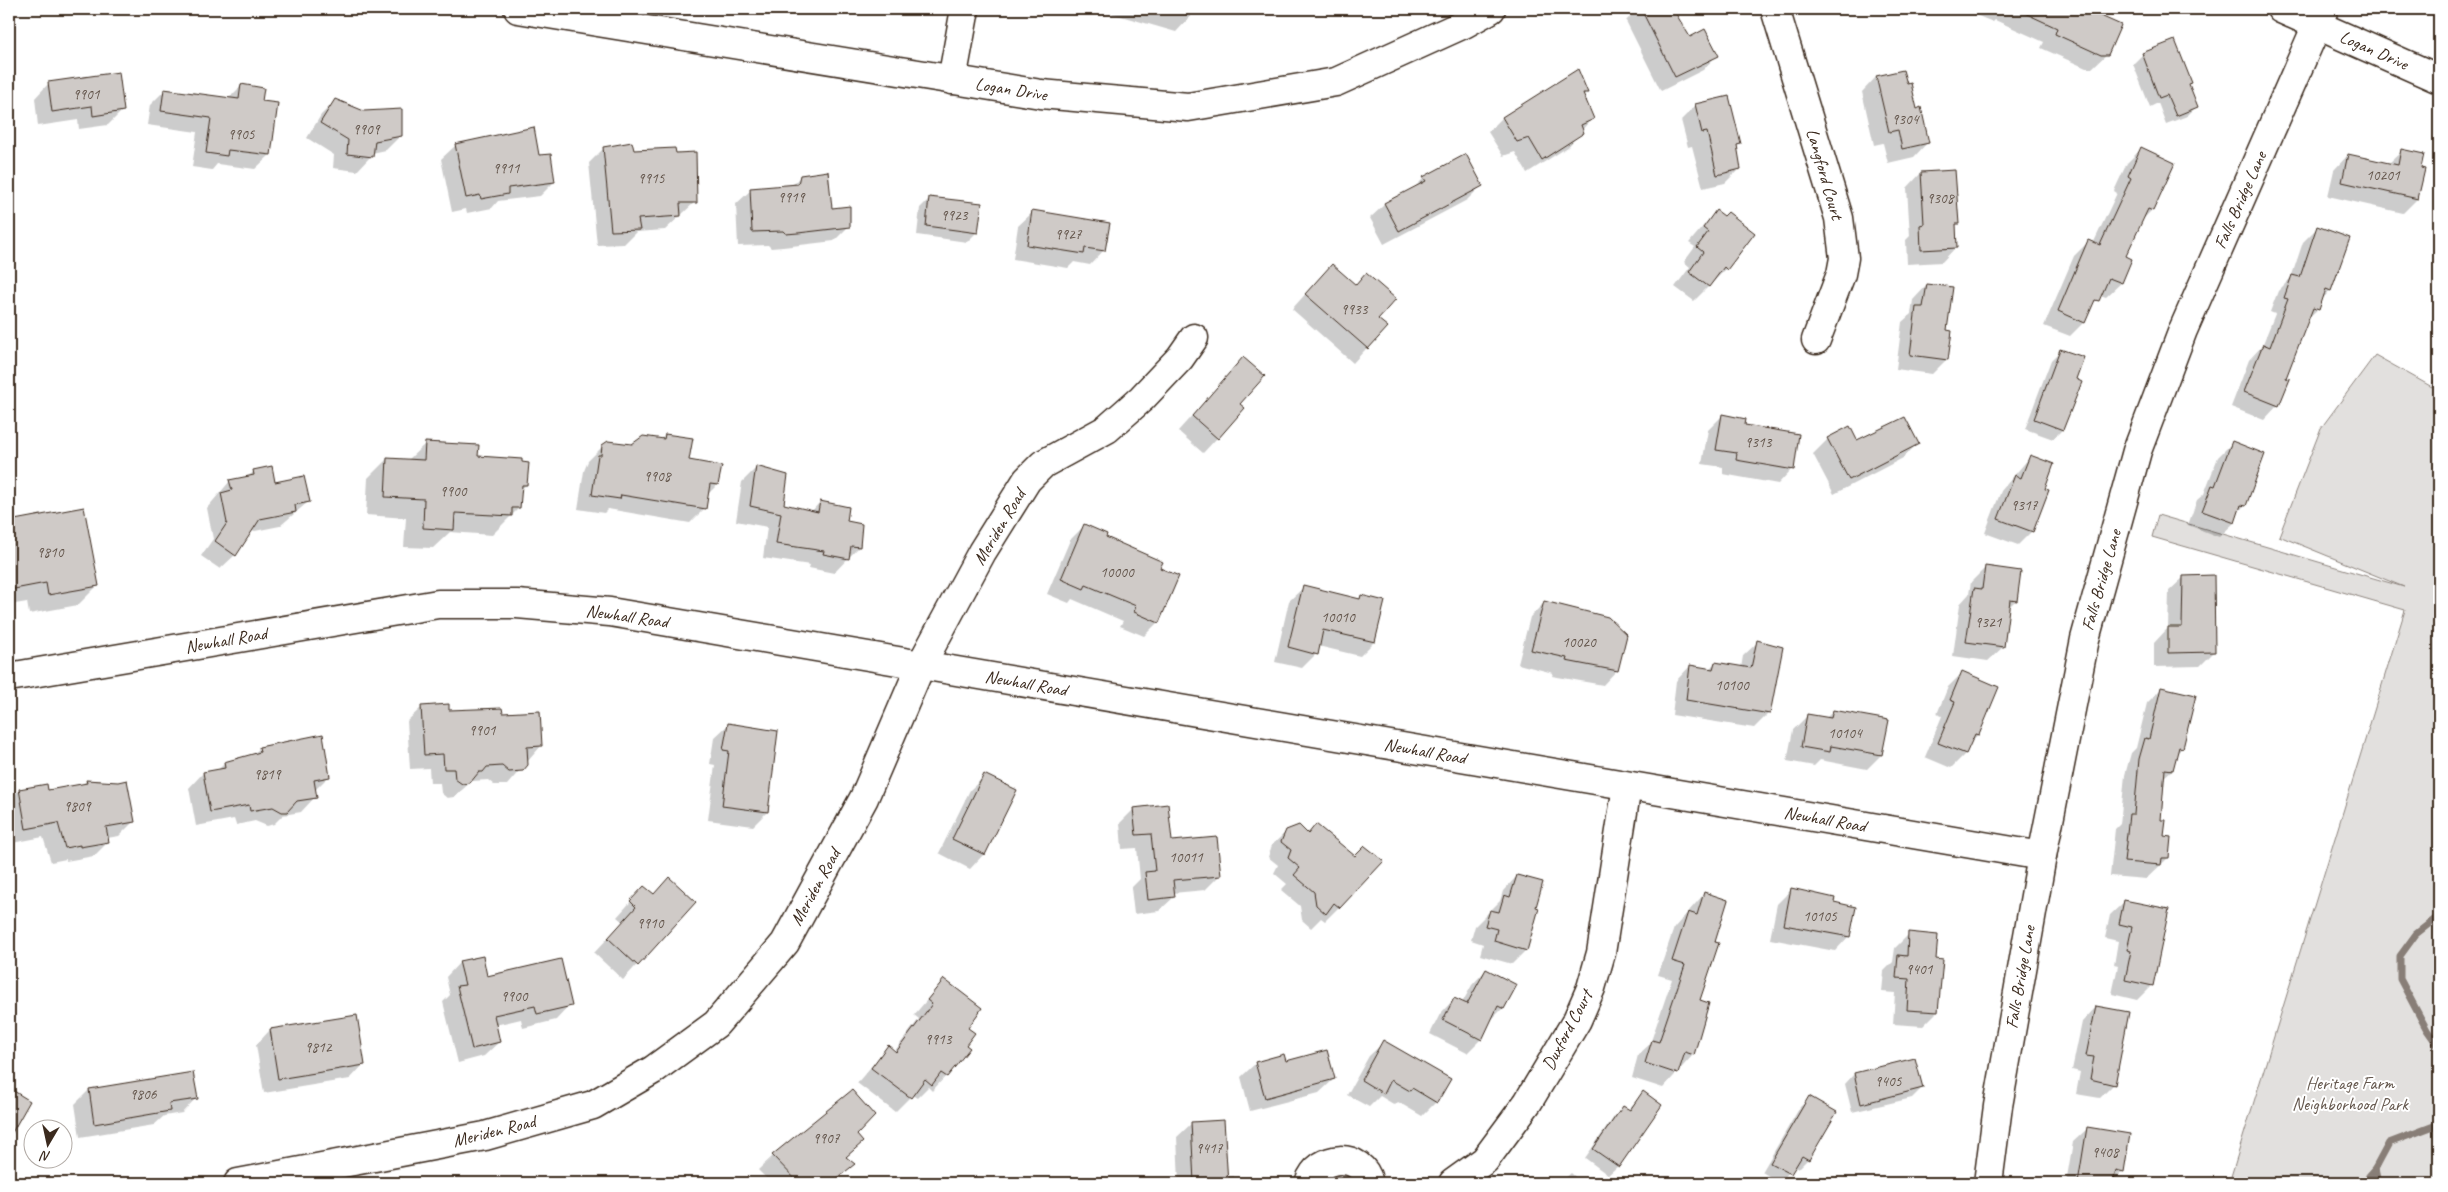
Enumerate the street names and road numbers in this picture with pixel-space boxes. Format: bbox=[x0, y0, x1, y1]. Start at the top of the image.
street label: Logan Drive bbox=[2337, 25, 2412, 75]
street label: Logan Drive bbox=[974, 72, 1049, 106]
street label: Langford Court bbox=[1802, 126, 1849, 224]
street label: Falls Bridge Lane bbox=[2209, 147, 2272, 252]
street label: Meriden Road bbox=[968, 483, 1032, 569]
street label: Falls Bridge Lane bbox=[2076, 526, 2126, 633]
street label: Newhall Road bbox=[585, 599, 672, 633]
street label: Newhall Road bbox=[183, 621, 272, 658]
street label: Newhall Road bbox=[983, 665, 1072, 702]
street label: Newhall Road bbox=[1382, 733, 1471, 770]
street label: Newhall Road bbox=[1782, 801, 1871, 838]
street label: Meriden Road bbox=[785, 842, 846, 929]
street label: Falls Bridge Lane bbox=[2000, 923, 2040, 1030]
street label: Duxford Court bbox=[1537, 984, 1599, 1074]
street label: Meriden Road bbox=[451, 1109, 540, 1152]

